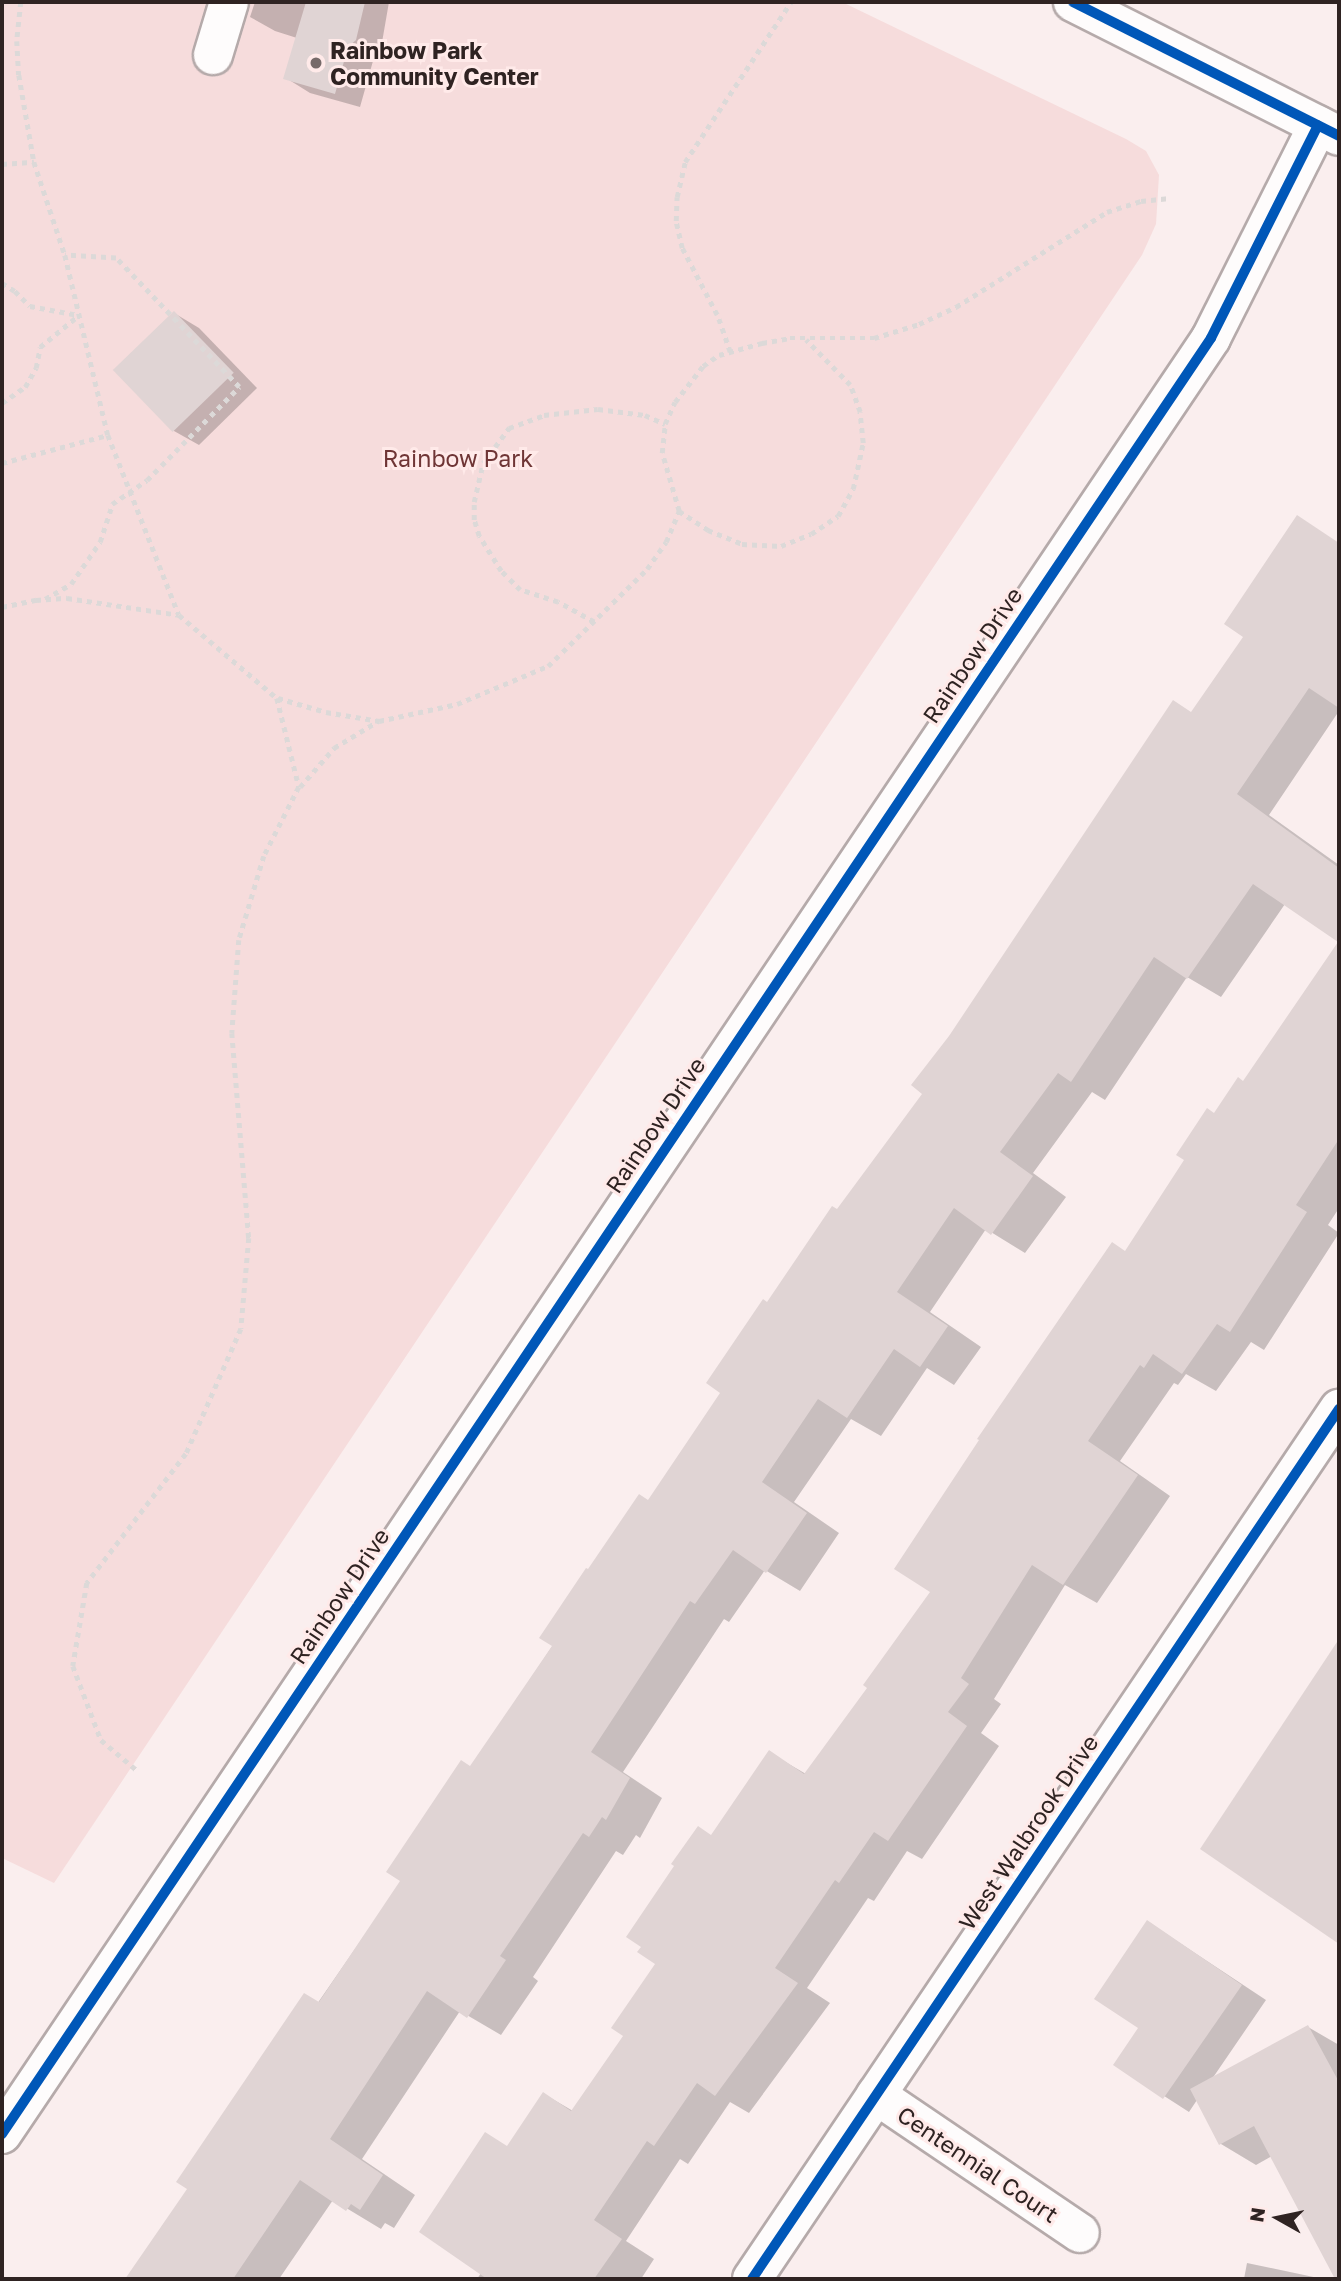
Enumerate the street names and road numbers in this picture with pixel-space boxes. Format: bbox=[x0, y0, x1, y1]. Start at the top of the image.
street label: Rainbow Drive bbox=[916, 582, 1028, 728]
street label: Rainbow Drive bbox=[599, 1052, 711, 1198]
street label: Rainbow Drive bbox=[283, 1523, 395, 1669]
street label: West Walbrook Drive bbox=[952, 1729, 1104, 1935]
street label: Centennial Court bbox=[892, 2100, 1064, 2228]

